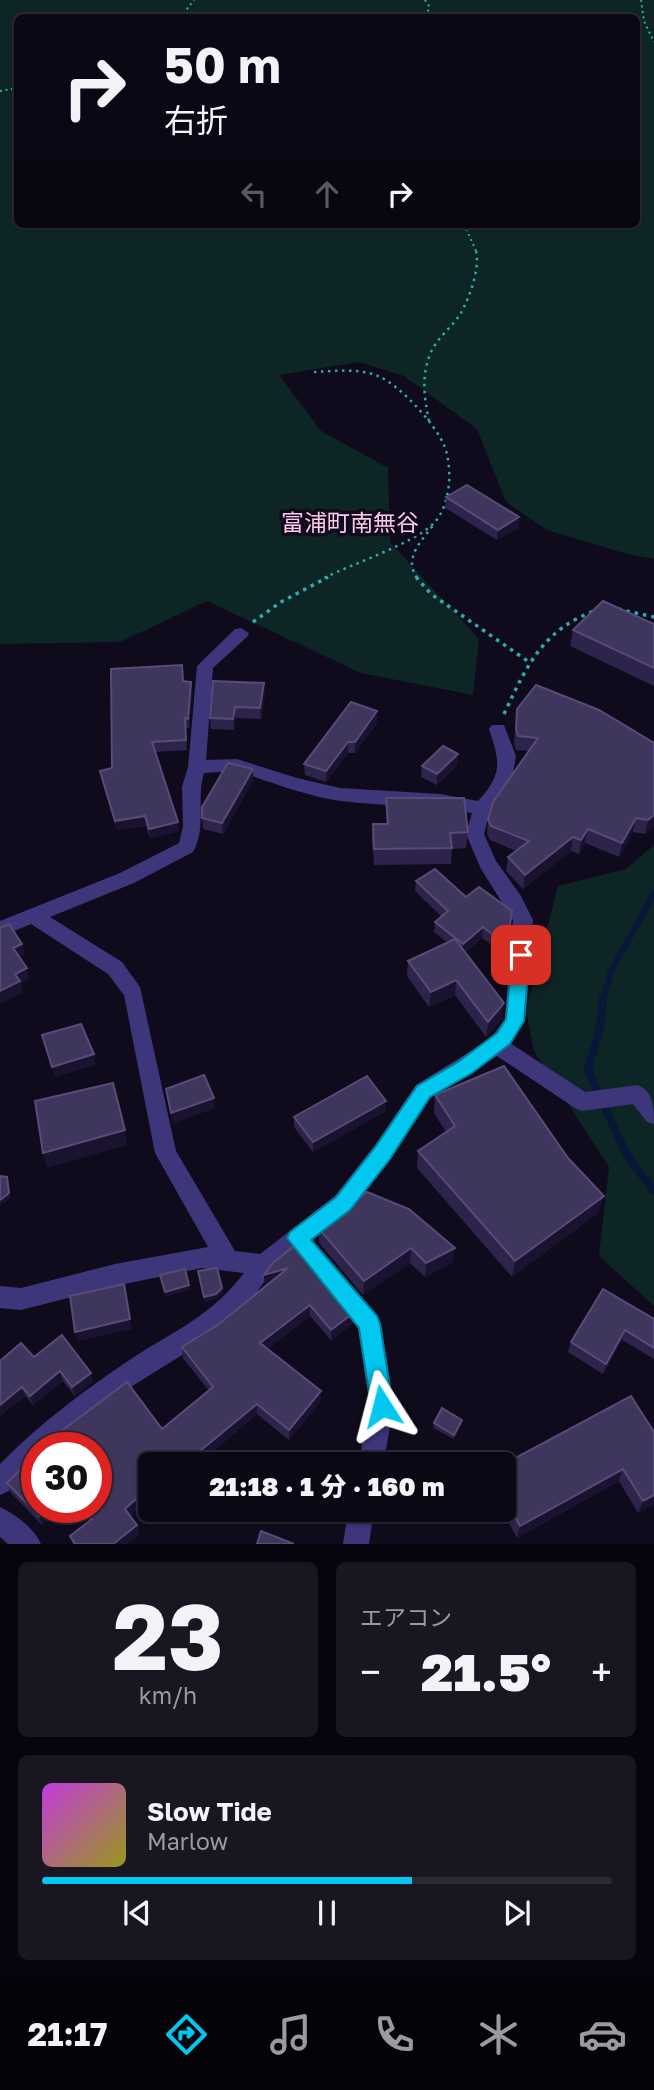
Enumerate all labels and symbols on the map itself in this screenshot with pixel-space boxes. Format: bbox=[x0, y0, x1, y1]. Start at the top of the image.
district label: 富浦町南無谷 bbox=[281, 508, 419, 536]
pin bbox=[491, 925, 551, 985]
position arrow bbox=[345, 1369, 419, 1443]
speed limit sign: 30 bbox=[21, 1432, 112, 1523]

